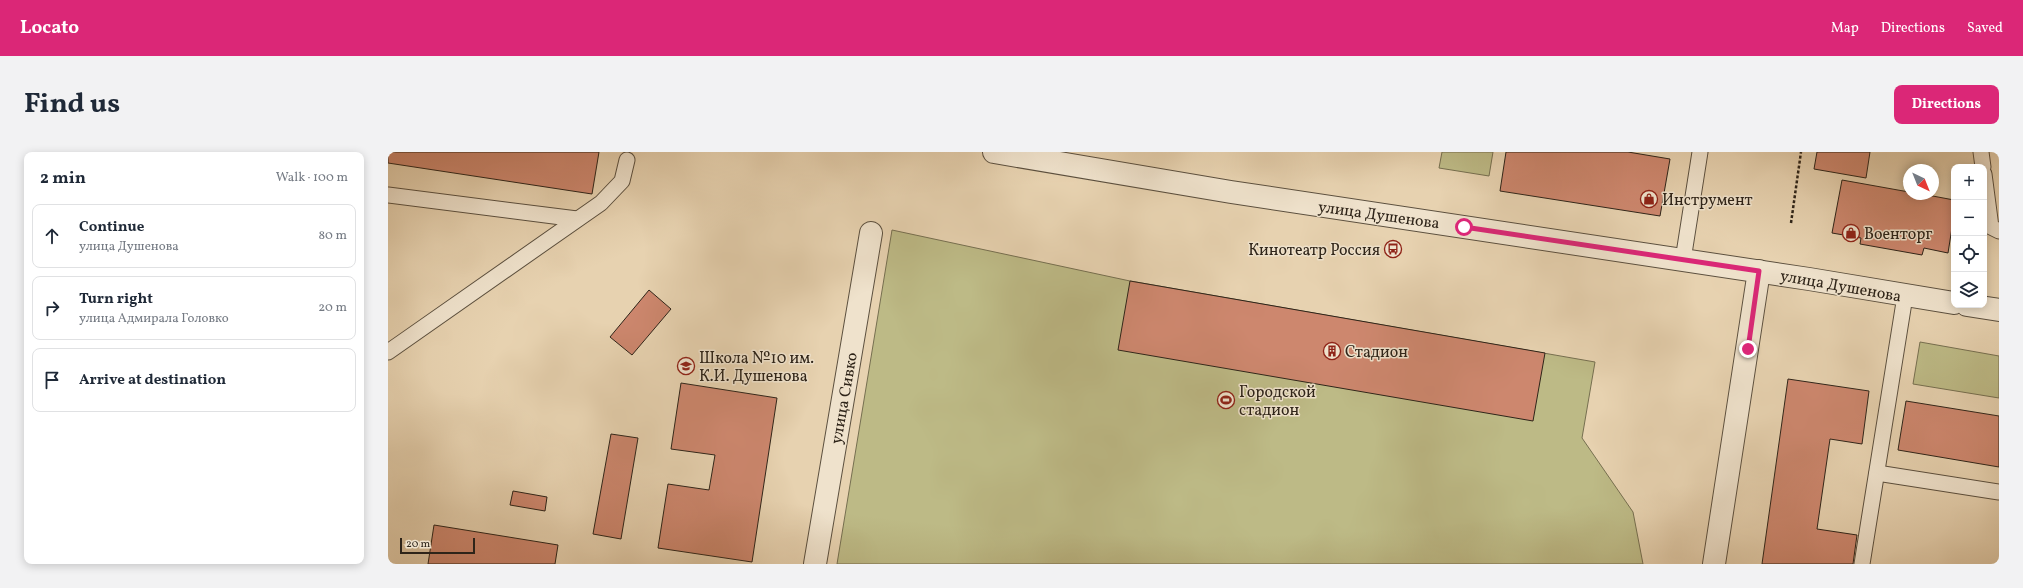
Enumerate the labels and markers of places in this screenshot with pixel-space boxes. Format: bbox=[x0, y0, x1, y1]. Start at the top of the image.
shop icon: Инструмент bbox=[1639, 189, 1659, 209]
place label: Инструмент bbox=[1662, 190, 1753, 212]
shop icon: Военторг bbox=[1841, 223, 1861, 243]
place label: Военторг bbox=[1864, 224, 1932, 246]
bus stop icon: Кинотеатр Россия bbox=[1383, 239, 1403, 259]
place label: Кинотеатр Россия bbox=[1248, 240, 1380, 262]
building icon: Стадион bbox=[1322, 341, 1342, 361]
place label: Стадион bbox=[1345, 342, 1408, 364]
place label: Школа №10 им. К.И. Душенова bbox=[699, 348, 814, 388]
school or university icon: Школа №10 им. К.И. Душенова bbox=[676, 356, 696, 376]
place label: Городской стадион bbox=[1239, 382, 1316, 422]
sports icon: Городской стадион bbox=[1216, 390, 1236, 410]

